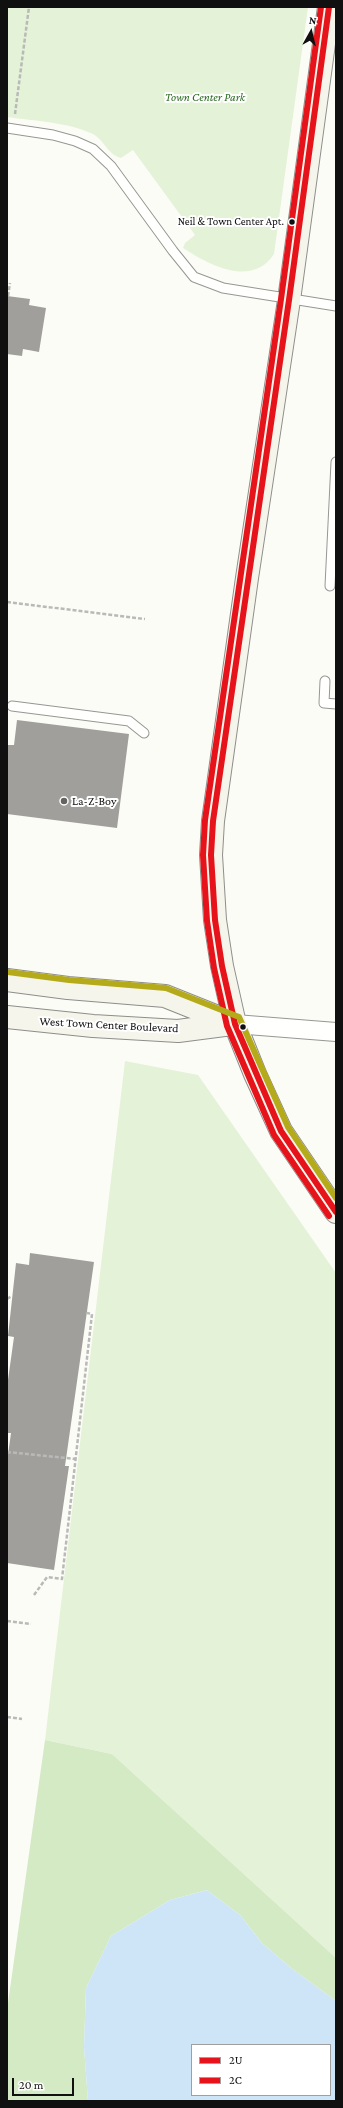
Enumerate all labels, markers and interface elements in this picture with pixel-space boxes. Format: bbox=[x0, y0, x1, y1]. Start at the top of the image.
north arrow bbox=[291, 12, 331, 52]
text: N bbox=[308, 14, 317, 27]
park label: Town Center Park bbox=[165, 90, 245, 104]
place label: Neil & Town Center Apt. bbox=[178, 215, 284, 229]
marker: Neil & Town Center Apt. bbox=[287, 217, 297, 227]
place label: La-Z-Boy bbox=[72, 794, 117, 808]
marker: La-Z-Boy bbox=[59, 796, 69, 806]
street label: West Town Center Boulevard bbox=[39, 1014, 179, 1036]
unlabelled marker bbox=[238, 1022, 248, 1032]
legend bbox=[191, 2044, 331, 2096]
text: 2U bbox=[229, 2053, 243, 2067]
scale bar bbox=[14, 2070, 76, 2096]
text: 2C bbox=[229, 2073, 242, 2087]
text: 20 m bbox=[19, 2078, 43, 2092]

